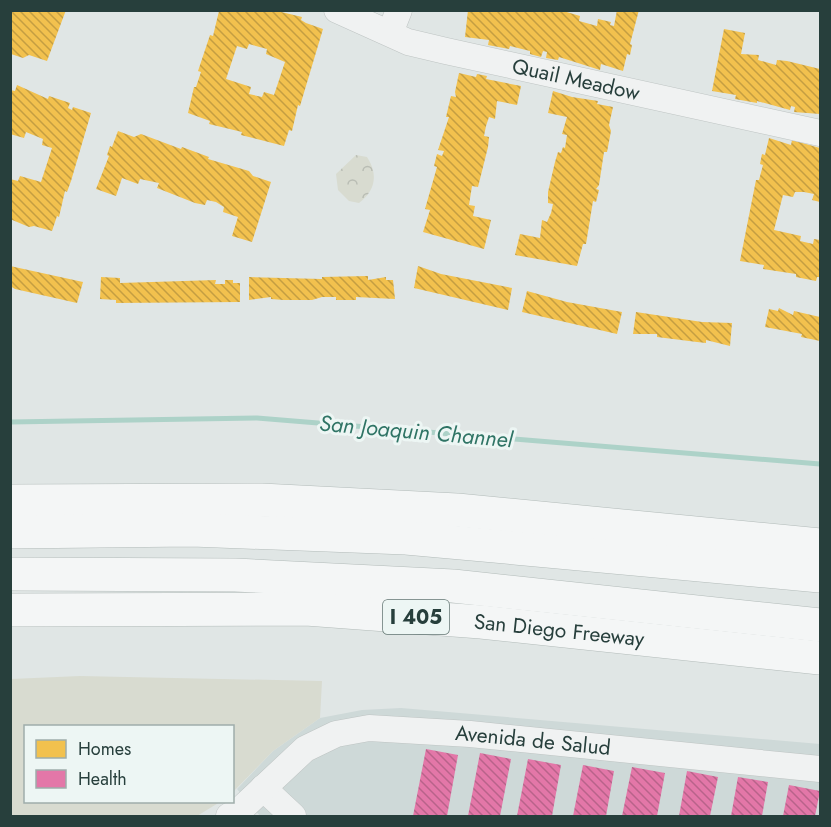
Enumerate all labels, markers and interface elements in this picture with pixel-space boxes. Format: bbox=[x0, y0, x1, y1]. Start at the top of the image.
street label: Quail Meadow bbox=[509, 51, 643, 108]
water label: San Joaquin Channel bbox=[318, 407, 515, 455]
road number: I 405 bbox=[383, 600, 449, 634]
street label: San Diego Freeway bbox=[473, 607, 647, 654]
street label: Avenida de Salud bbox=[454, 718, 612, 763]
legend bbox=[24, 725, 234, 803]
text: Homes bbox=[78, 736, 131, 762]
text: Health bbox=[78, 766, 127, 792]

